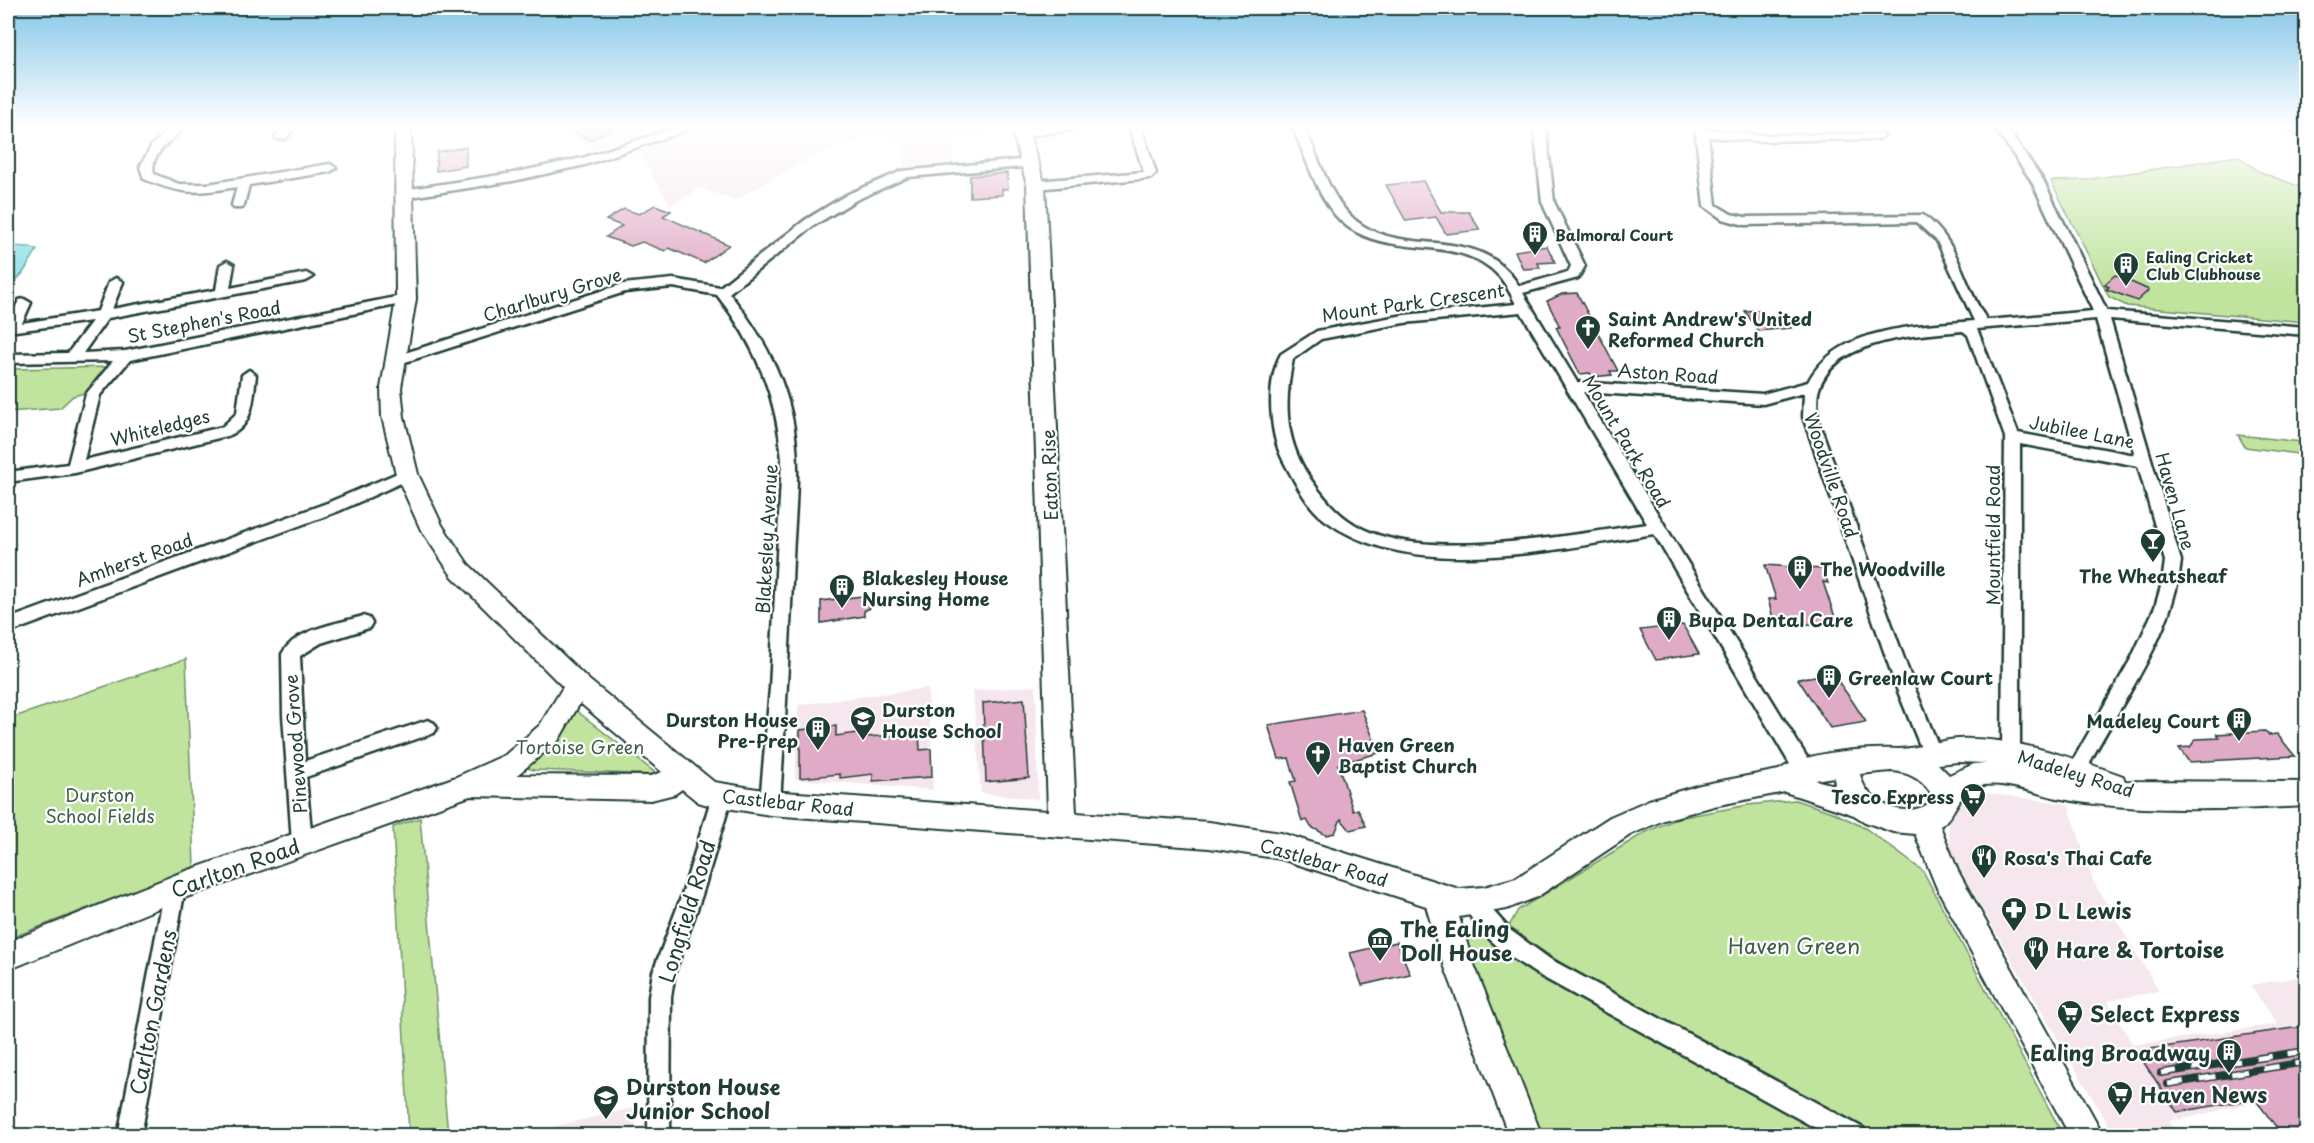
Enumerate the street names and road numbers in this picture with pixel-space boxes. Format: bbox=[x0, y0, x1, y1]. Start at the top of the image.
street label: Charlbury Grove bbox=[479, 260, 625, 328]
street label: Mount Park Crescent bbox=[1320, 276, 1506, 328]
street label: St Stephen's Road bbox=[125, 293, 283, 349]
street label: Aston Road bbox=[1617, 356, 1719, 390]
street label: Mount Park Road bbox=[1576, 369, 1678, 513]
street label: Whiteledges bbox=[108, 402, 212, 452]
street label: Jubilee Lane bbox=[2027, 408, 2137, 454]
street label: Woodville Road bbox=[1798, 409, 1866, 541]
street label: Eaton Rise bbox=[1034, 429, 1064, 521]
street label: Haven Lane bbox=[2149, 449, 2203, 553]
street label: Blakesley Avenue bbox=[749, 463, 783, 615]
street label: Mountfield Road bbox=[1979, 464, 2006, 606]
street label: Amherst Road bbox=[72, 525, 196, 593]
street label: Pinewood Grove bbox=[277, 674, 313, 814]
street label: Madeley Road bbox=[2014, 742, 2138, 804]
street label: Castlebar Road bbox=[721, 782, 855, 822]
street label: Carlton Road bbox=[166, 829, 304, 905]
street label: Castlebar Road bbox=[1257, 831, 1391, 893]
street label: Longfield Road bbox=[649, 836, 723, 986]
street label: Carlton Gardens bbox=[120, 927, 184, 1097]

